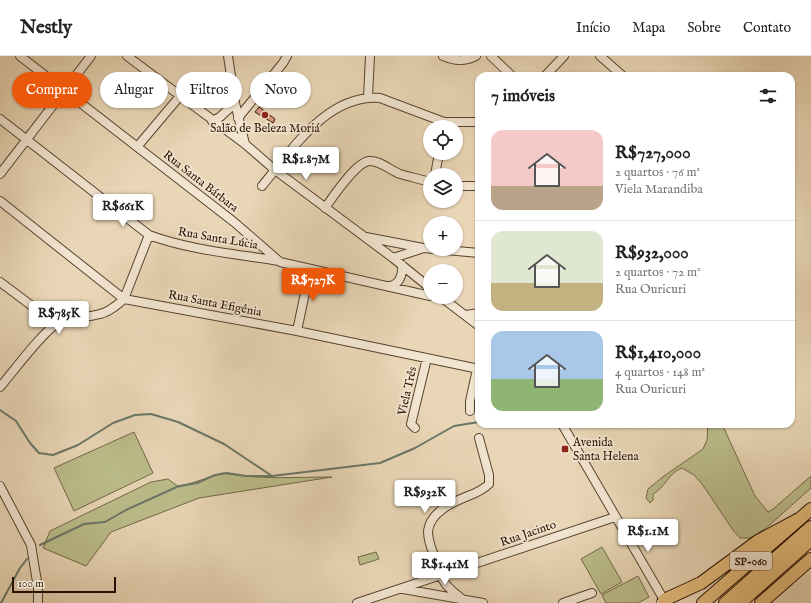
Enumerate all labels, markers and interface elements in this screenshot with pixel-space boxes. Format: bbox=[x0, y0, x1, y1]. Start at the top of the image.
text: Nestly bbox=[20, 16, 72, 40]
text: Início bbox=[576, 19, 610, 37]
text: Mapa bbox=[632, 19, 665, 37]
text: Sobre bbox=[687, 19, 721, 37]
text: Contato bbox=[743, 19, 791, 37]
chip: Comprar bbox=[12, 72, 92, 108]
chip: Alugar bbox=[100, 72, 168, 108]
chip: Filtros bbox=[176, 72, 242, 108]
chip: Novo bbox=[250, 72, 311, 108]
icon: filters bbox=[757, 85, 779, 107]
text: 7 imóveis bbox=[491, 86, 555, 107]
marker: Salão de Beleza Moriá bbox=[260, 110, 270, 120]
map controls bbox=[423, 120, 463, 304]
button: locate bbox=[423, 120, 463, 160]
place label: Salão de Beleza Moriá bbox=[210, 121, 320, 136]
text: R$727,000 bbox=[615, 143, 691, 164]
icon: home bbox=[523, 146, 571, 194]
street label: Rua Santa Bárbara bbox=[160, 147, 242, 216]
pin: R$1.87M bbox=[269, 147, 343, 181]
text: R$1.87M bbox=[282, 151, 330, 168]
text: 2 quartos · 76 m² bbox=[615, 164, 700, 181]
button: layers bbox=[423, 168, 463, 208]
text: Viela Marandiba bbox=[615, 181, 703, 198]
pin: R$661K bbox=[90, 194, 156, 228]
text: R$661K bbox=[102, 198, 144, 215]
button: + bbox=[423, 216, 463, 256]
street label: Rua Santa Lúcia bbox=[177, 224, 260, 253]
text: R$932,000 bbox=[615, 243, 689, 264]
icon: home bbox=[523, 247, 571, 295]
button: − bbox=[423, 264, 463, 304]
text: 2 quartos · 72 m² bbox=[615, 264, 701, 281]
pin: R$727K bbox=[280, 268, 346, 302]
text: R$727K bbox=[291, 272, 335, 289]
text: Rua Ouricuri bbox=[615, 281, 686, 298]
street label: Rua Santa Efigênia bbox=[167, 287, 264, 320]
pin: R$785K bbox=[26, 301, 92, 335]
text: R$785K bbox=[38, 305, 80, 322]
text: R$1,410,000 bbox=[615, 343, 701, 364]
icon: home bbox=[523, 347, 571, 395]
text: 4 quartos · 148 m² bbox=[615, 364, 705, 381]
street label: Viela Três bbox=[394, 365, 420, 418]
text: Rua Ouricuri bbox=[615, 381, 686, 398]
place label: Avenida Santa Helena bbox=[572, 435, 639, 464]
marker: Avenida Santa Helena bbox=[560, 444, 570, 454]
pin: R$932K bbox=[392, 480, 458, 514]
text: R$932K bbox=[403, 484, 447, 501]
street label: Rua Jacinto bbox=[498, 517, 559, 551]
pin: R$1.1M bbox=[615, 519, 681, 553]
text: R$1.1M bbox=[627, 523, 669, 540]
pin: R$1.41M bbox=[408, 552, 482, 586]
road number: SP-060 bbox=[730, 552, 772, 570]
text: R$1.41M bbox=[421, 556, 469, 573]
scale bar bbox=[12, 575, 116, 594]
text: 100 m bbox=[18, 577, 44, 591]

